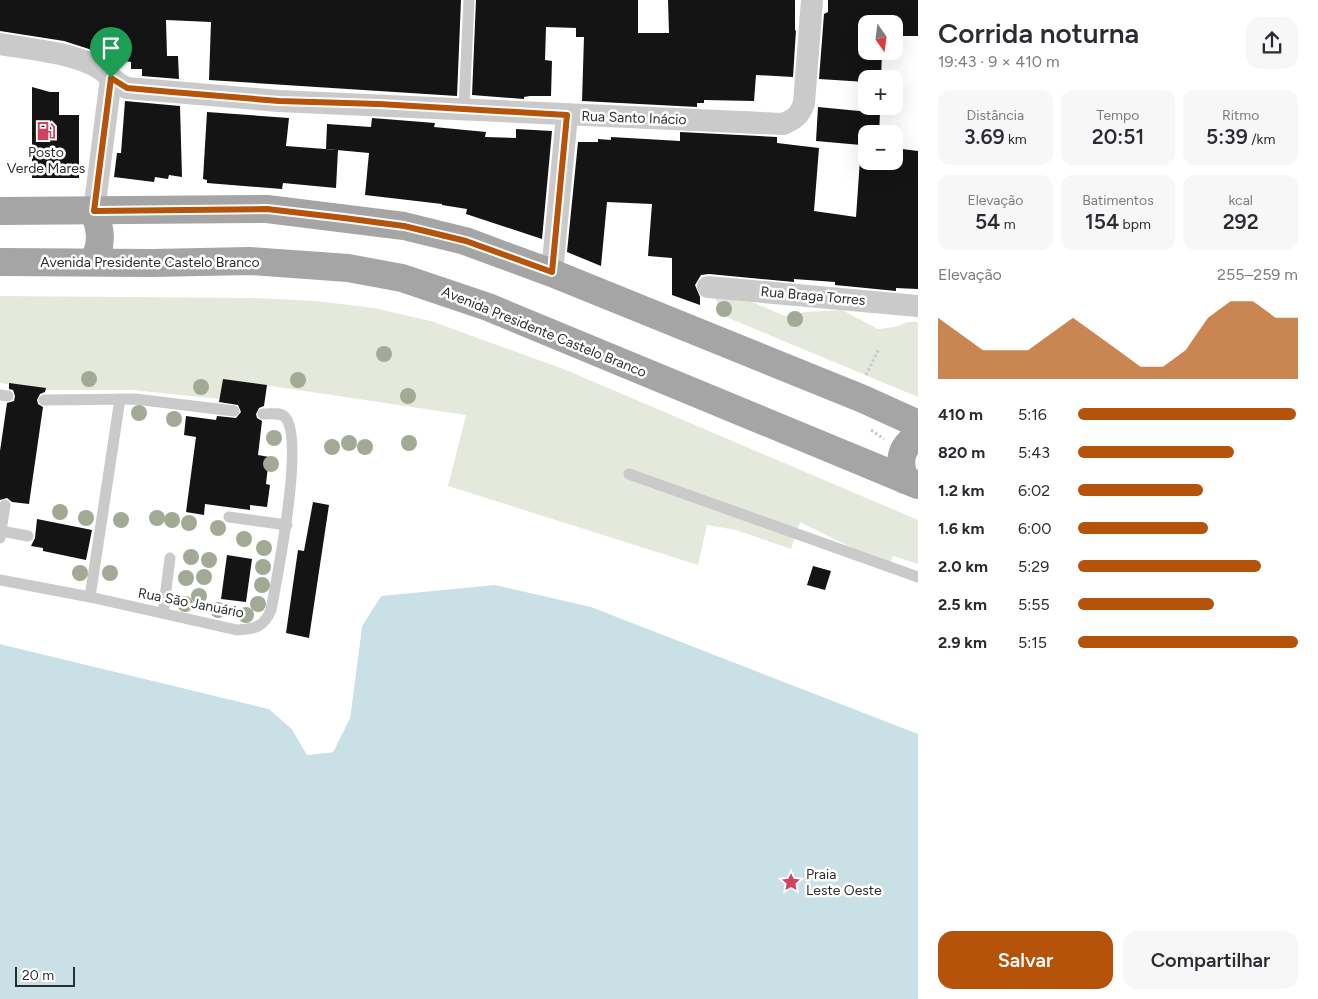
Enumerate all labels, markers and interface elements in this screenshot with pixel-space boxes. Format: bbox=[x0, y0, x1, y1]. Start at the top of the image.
north arrow bbox=[858, 15, 902, 60]
map controls bbox=[858, 15, 903, 170]
text: Corrida noturna bbox=[938, 16, 1139, 50]
button: share bbox=[1246, 17, 1298, 69]
pin bbox=[90, 27, 132, 78]
icon: arrive bbox=[97, 34, 125, 62]
text: 19:43 · 9 × 410 m bbox=[938, 52, 1060, 71]
button: + bbox=[858, 70, 903, 115]
text: Distância bbox=[967, 107, 1024, 124]
text: Tempo bbox=[1097, 107, 1139, 124]
text: Ritmo bbox=[1222, 107, 1259, 124]
street label: Rua Santo Inácio bbox=[581, 108, 687, 128]
fuel station icon: Posto Verde Mares bbox=[35, 120, 57, 142]
text: 3.69 bbox=[964, 124, 1005, 149]
text: 20:51 bbox=[1092, 124, 1144, 149]
text: 5:39 bbox=[1206, 124, 1248, 149]
button: − bbox=[858, 125, 903, 170]
text: km bbox=[1005, 131, 1027, 148]
text: /km bbox=[1248, 131, 1275, 148]
place label: Posto Verde Mares bbox=[7, 144, 85, 177]
text: Elevação bbox=[967, 192, 1023, 209]
text: Batimentos bbox=[1082, 192, 1154, 209]
text: kcal bbox=[1228, 192, 1253, 209]
text: 54 bbox=[975, 209, 1000, 234]
text: 154 bbox=[1085, 209, 1119, 234]
text: 292 bbox=[1223, 209, 1259, 234]
text: m bbox=[1000, 216, 1016, 233]
text: bpm bbox=[1119, 216, 1151, 233]
street label: Avenida Presidente Castelo Branco bbox=[40, 254, 260, 271]
text: Elevação bbox=[938, 265, 1002, 284]
text: 255–259 m bbox=[1217, 265, 1298, 284]
street label: Avenida Presidente Castelo Branco bbox=[439, 283, 649, 381]
street label: Rua Braga Torres bbox=[760, 283, 866, 309]
text: 410 m bbox=[938, 405, 983, 424]
text: 5:16 bbox=[1018, 405, 1047, 424]
text: 820 m bbox=[938, 443, 985, 462]
text: 5:43 bbox=[1018, 443, 1050, 462]
text: 1.2 km bbox=[938, 481, 984, 500]
text: 6:02 bbox=[1018, 481, 1050, 500]
text: 1.6 km bbox=[938, 519, 984, 538]
text: 6:00 bbox=[1018, 519, 1052, 538]
text: 2.0 km bbox=[938, 557, 988, 576]
text: 5:29 bbox=[1018, 557, 1049, 576]
street label: Rua São Januário bbox=[137, 584, 245, 622]
text: 2.5 km bbox=[938, 595, 987, 614]
text: 5:55 bbox=[1018, 595, 1050, 614]
text: 2.9 km bbox=[938, 633, 987, 652]
text: 5:15 bbox=[1018, 633, 1047, 652]
place label: Praia Leste Oeste bbox=[806, 866, 882, 899]
place icon: Praia Leste Oeste bbox=[780, 871, 802, 893]
button: Salvar bbox=[938, 931, 1113, 989]
button: Compartilhar bbox=[1123, 931, 1298, 989]
scale bar bbox=[15, 964, 75, 987]
text: 20 m bbox=[22, 967, 54, 984]

